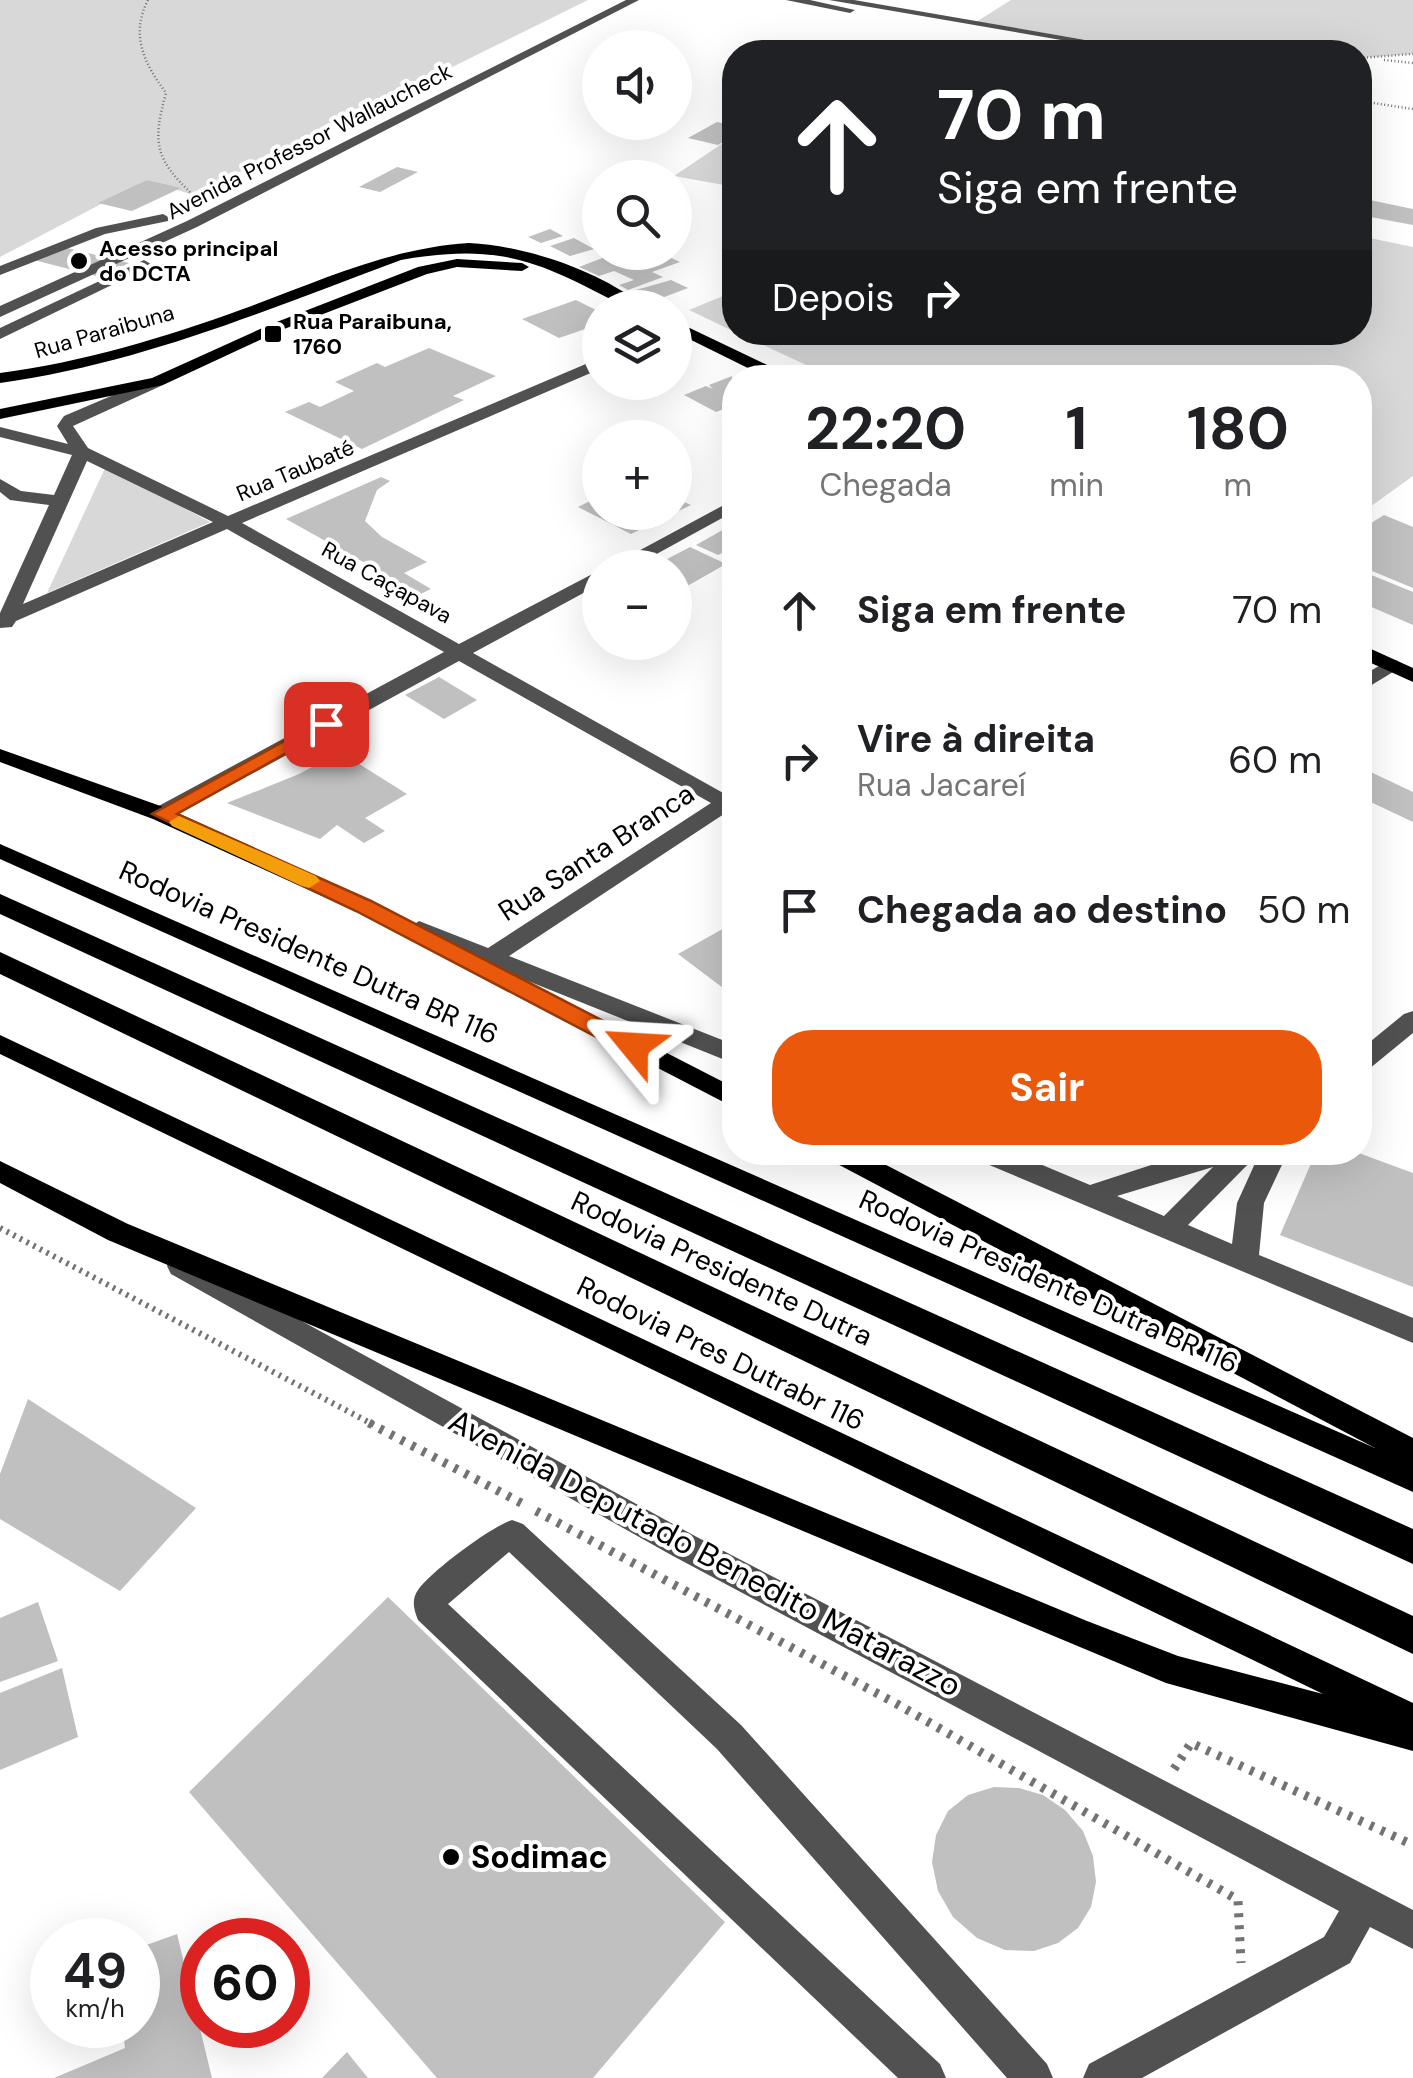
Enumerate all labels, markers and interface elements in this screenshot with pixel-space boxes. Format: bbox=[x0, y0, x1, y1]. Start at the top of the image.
map controls bbox=[582, 30, 692, 660]
button: sound bbox=[582, 30, 692, 140]
street label: Avenida Professor Wallaucheck bbox=[162, 57, 457, 226]
text: 70 m bbox=[937, 70, 1106, 161]
icon: ahead bbox=[772, 80, 902, 210]
text: Siga em frente bbox=[937, 158, 1238, 217]
button: search bbox=[582, 160, 692, 270]
place label: Acesso principal do DCTA bbox=[99, 234, 278, 288]
marker: Acesso principal do DCTA bbox=[68, 250, 90, 272]
icon: right bbox=[914, 270, 969, 325]
text: Depois bbox=[772, 273, 894, 323]
button: layers bbox=[582, 290, 692, 400]
street label: Rua Paraibuna bbox=[31, 298, 177, 365]
place label: Rua Paraibuna, 1760 bbox=[293, 307, 452, 361]
marker: Rua Paraibuna, 1760 bbox=[262, 323, 284, 345]
text: 22:20 bbox=[805, 389, 966, 468]
text: 1 bbox=[1066, 389, 1087, 468]
text: 180 bbox=[1187, 389, 1289, 468]
button: + bbox=[582, 420, 692, 530]
street label: Rua Taubaté bbox=[232, 433, 358, 508]
text: Chegada bbox=[820, 464, 952, 506]
text: min bbox=[1049, 464, 1104, 506]
text: m bbox=[1224, 464, 1252, 506]
street label: Rua Caçapava bbox=[317, 535, 457, 630]
button: − bbox=[582, 550, 692, 660]
icon: ahead bbox=[772, 583, 827, 638]
text: Siga em frente bbox=[857, 585, 1126, 635]
text: 70 m bbox=[1232, 585, 1322, 635]
pin bbox=[284, 682, 369, 767]
icon: arrive bbox=[299, 697, 354, 752]
text: Vire à direita bbox=[857, 714, 1095, 764]
icon: right bbox=[772, 733, 827, 788]
text: 60 m bbox=[1228, 735, 1322, 785]
text: Rua Jacareí bbox=[857, 764, 1026, 806]
street label: Rua Santa Branca bbox=[491, 775, 701, 930]
street label: Rodovia Presidente Dutra BR 116 bbox=[113, 852, 504, 1053]
icon: arrive bbox=[772, 883, 827, 938]
text: Chegada ao destino bbox=[857, 885, 1227, 935]
text: 50 m bbox=[1257, 885, 1350, 935]
position arrow bbox=[582, 994, 686, 1098]
button: Sair bbox=[772, 1030, 1322, 1145]
street label: Rodovia Presidente Dutra BR 116 bbox=[853, 1181, 1244, 1382]
street label: Rodovia Presidente Dutra bbox=[565, 1182, 878, 1355]
street label: Rodovia Pres Dutrabr 116 bbox=[571, 1268, 871, 1439]
street label: Avenida Deputado Benedito Matarazzo bbox=[441, 1400, 969, 1706]
place label: Sodimac bbox=[471, 1836, 608, 1878]
marker: Sodimac bbox=[440, 1846, 462, 1868]
speed limit sign: 60 bbox=[180, 1918, 310, 2048]
text: 49 bbox=[63, 1938, 127, 2004]
text: km/h bbox=[65, 1992, 125, 2025]

